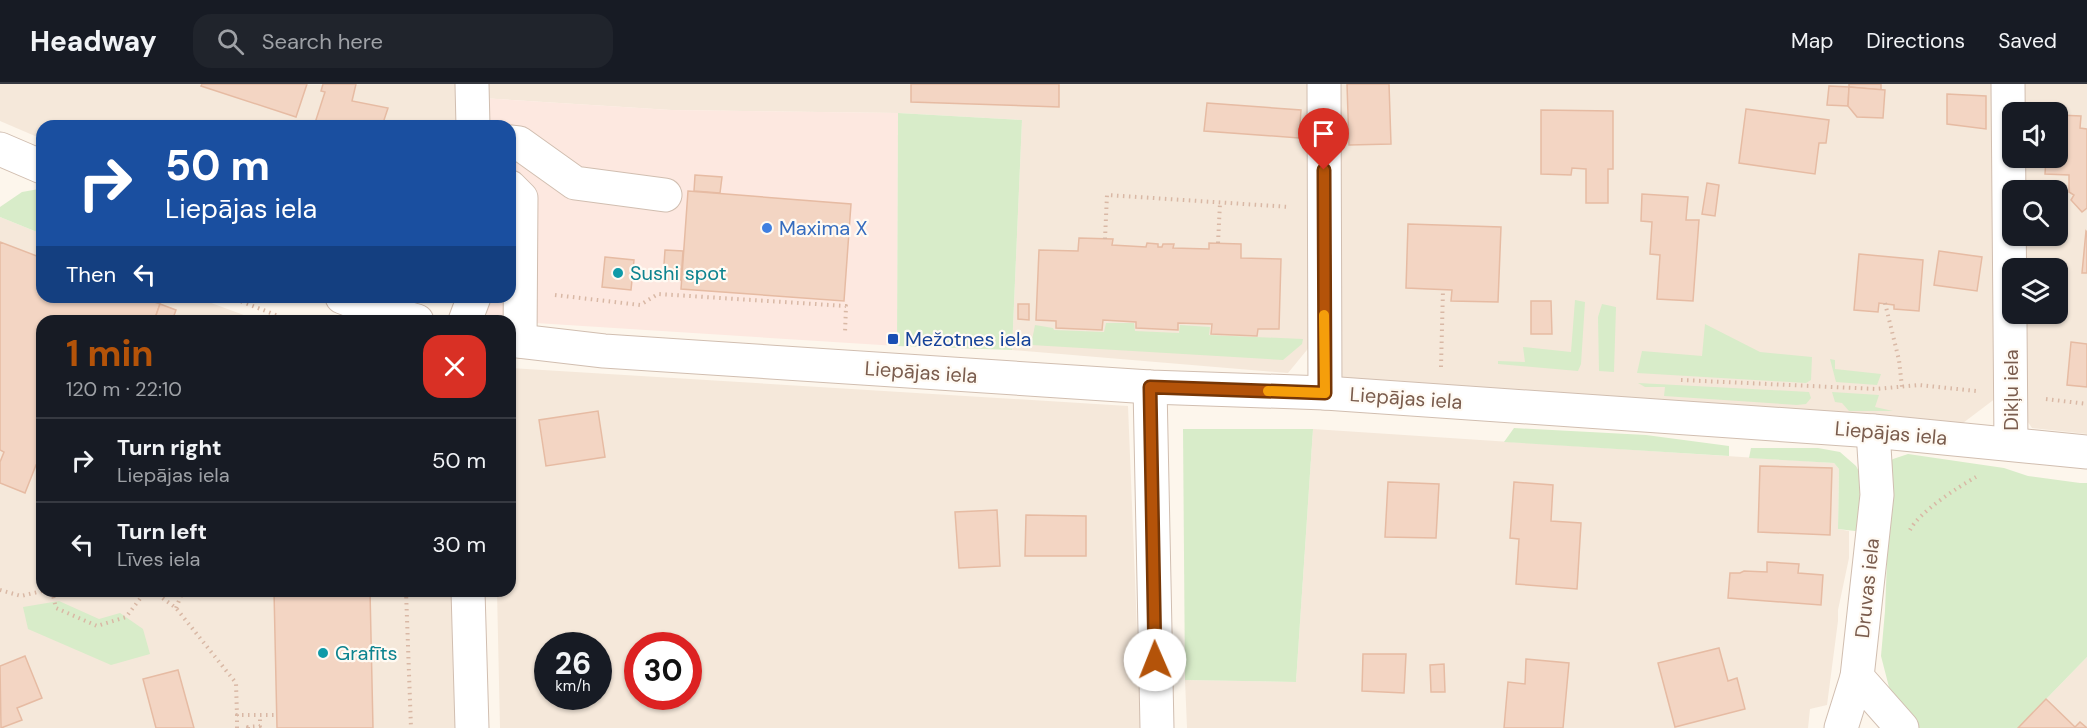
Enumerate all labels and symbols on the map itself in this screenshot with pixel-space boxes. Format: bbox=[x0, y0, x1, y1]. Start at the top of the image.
pin bbox=[1298, 108, 1349, 170]
place label: Maxima X bbox=[779, 215, 868, 241]
marker: Maxima X bbox=[760, 221, 774, 235]
place label: Sushi spot bbox=[630, 260, 727, 286]
marker: Sushi spot bbox=[611, 266, 625, 280]
place label: Mežotnes iela bbox=[905, 326, 1031, 352]
marker: Mežotnes iela bbox=[886, 332, 900, 346]
street label: Dikļu iela bbox=[1998, 349, 2024, 431]
street label: Liepājas iela bbox=[864, 355, 978, 389]
street label: Liepājas iela bbox=[1349, 381, 1463, 415]
street label: Liepājas iela bbox=[1834, 415, 1948, 451]
street label: Druvas iela bbox=[1849, 537, 1885, 639]
position arrow bbox=[1123, 628, 1187, 692]
speed limit sign: 30 bbox=[624, 632, 702, 710]
place label: Grafīts bbox=[335, 640, 398, 666]
marker: Grafīts bbox=[316, 646, 330, 660]

